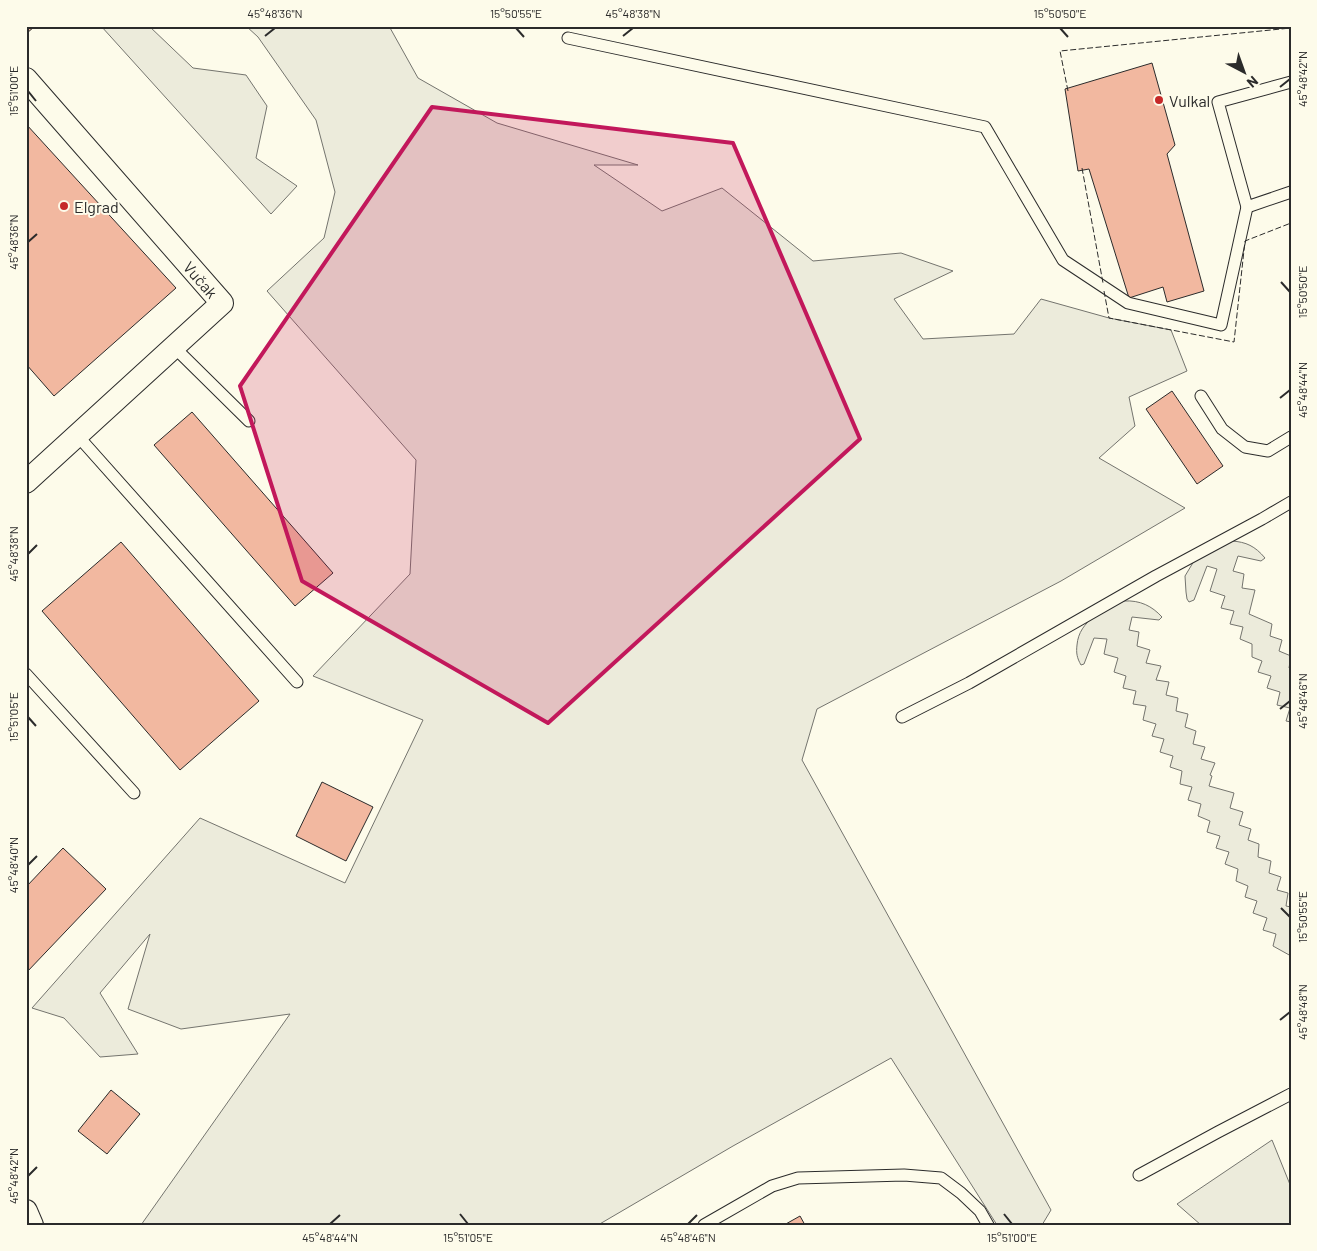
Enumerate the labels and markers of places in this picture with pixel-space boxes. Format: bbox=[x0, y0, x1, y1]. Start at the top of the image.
place label: Vulkal bbox=[1169, 91, 1210, 110]
marker: Vulkal bbox=[1153, 94, 1165, 106]
place label: Elgrad bbox=[74, 197, 119, 216]
marker: Elgrad bbox=[58, 200, 70, 212]

